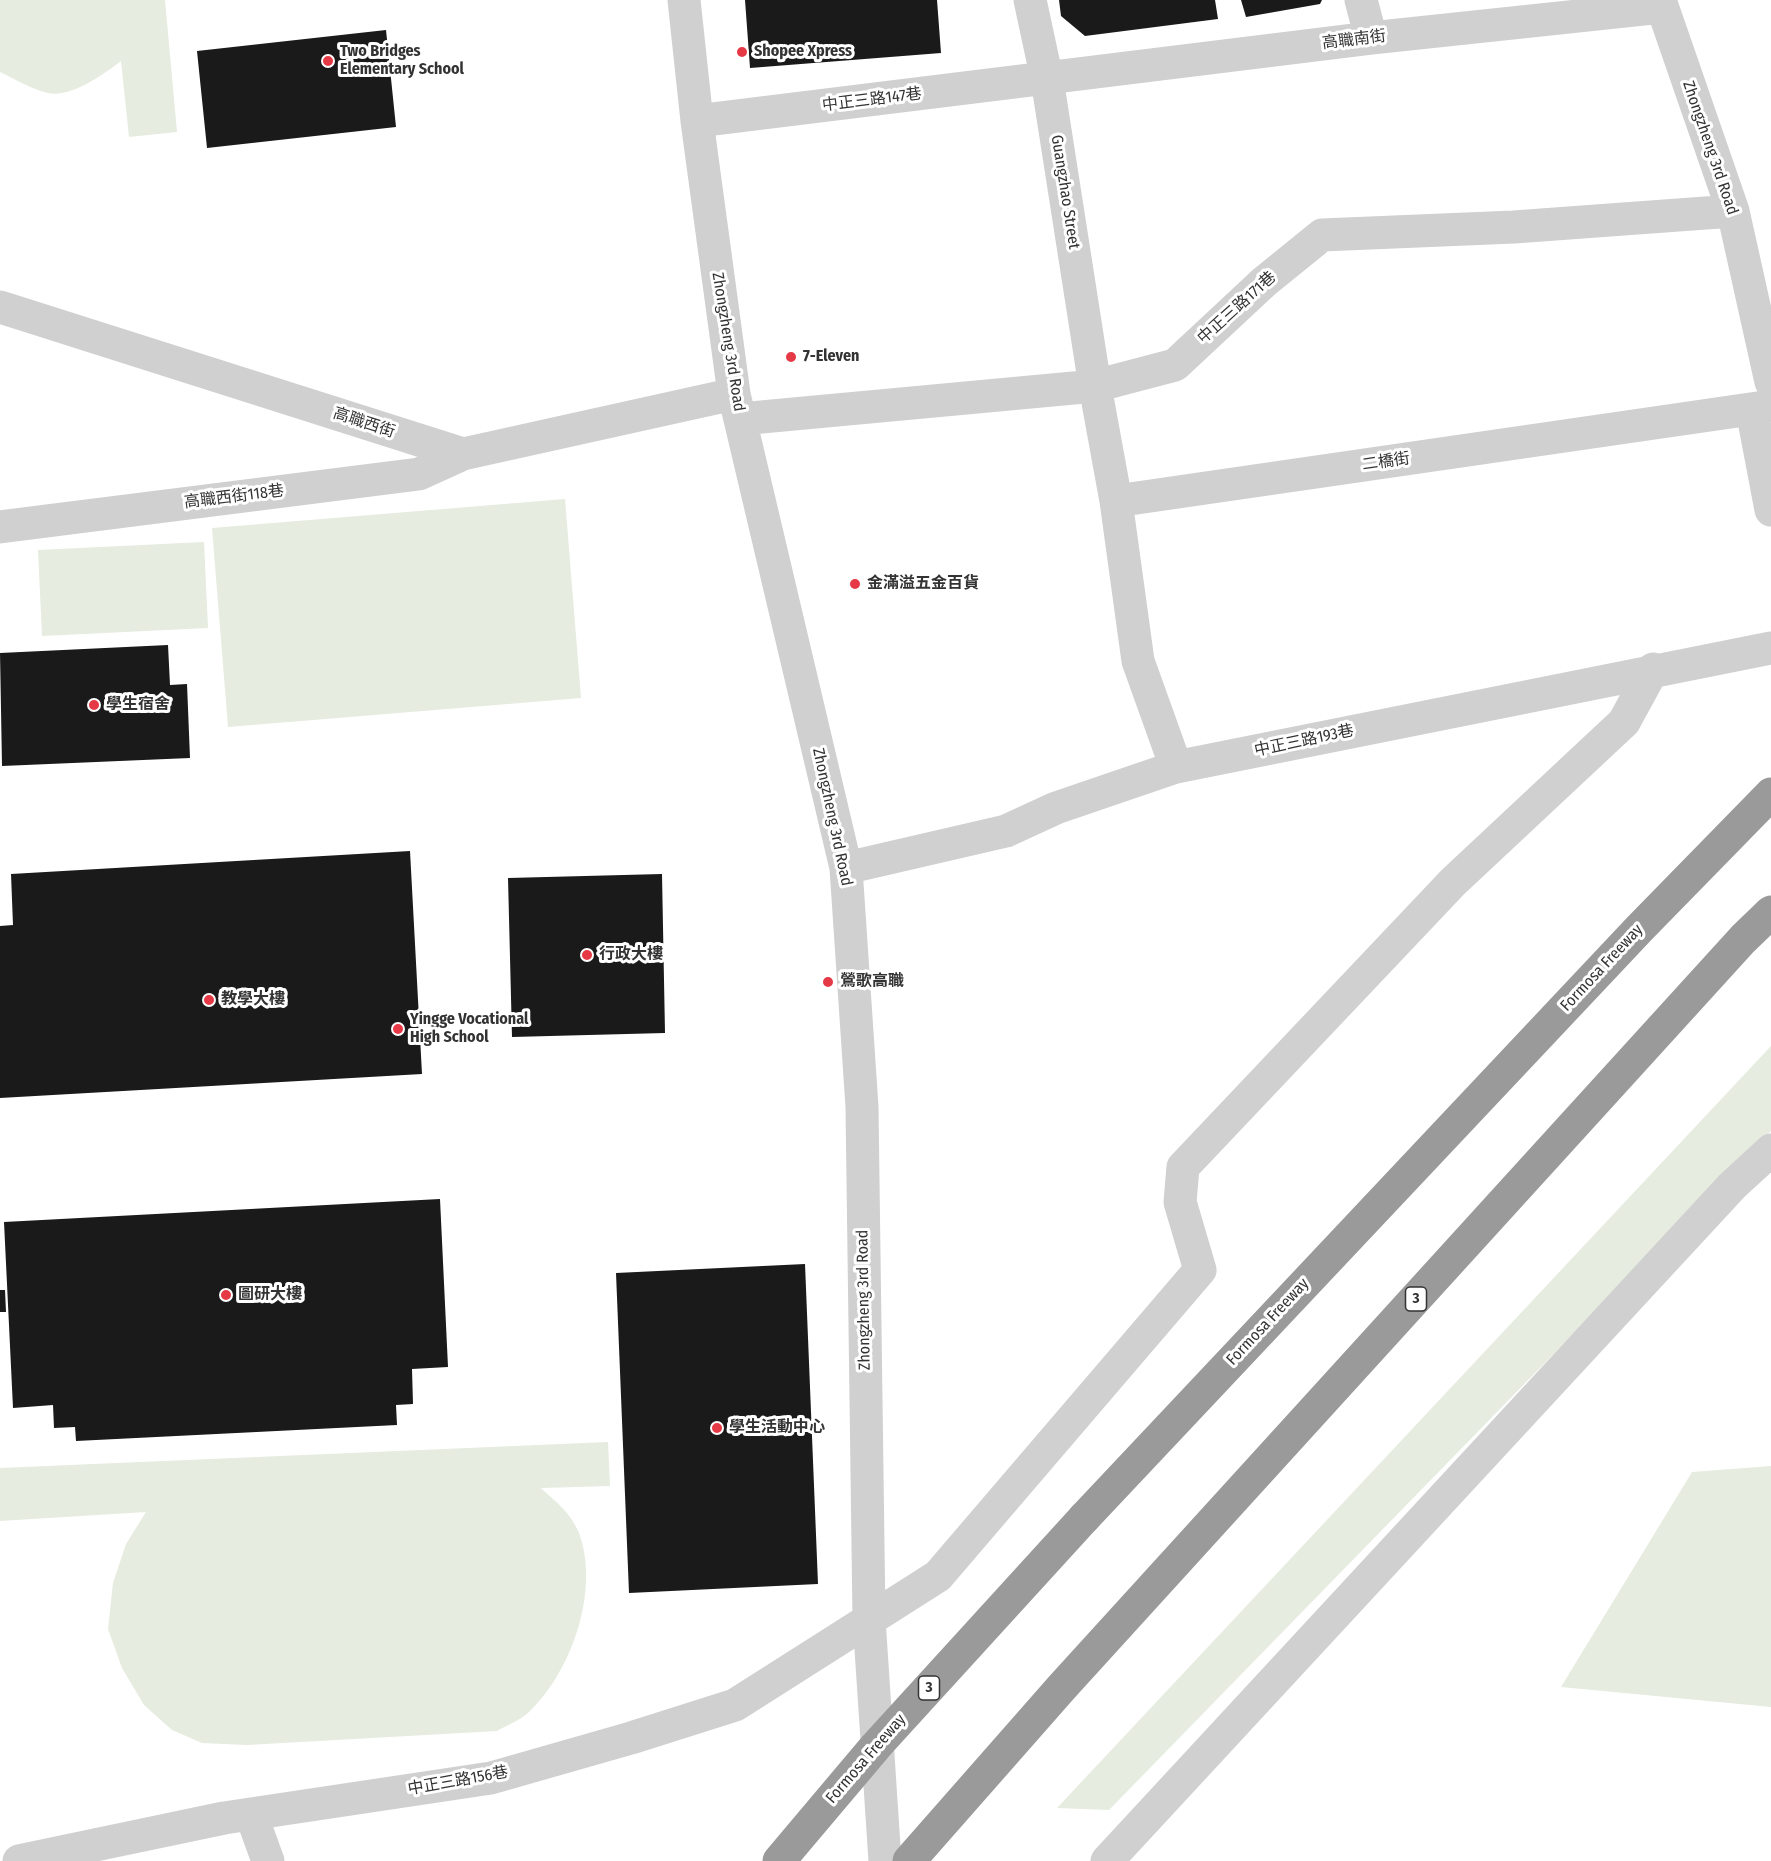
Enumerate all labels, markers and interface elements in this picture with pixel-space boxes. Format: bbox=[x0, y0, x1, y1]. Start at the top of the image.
street label: 高職南街 bbox=[1321, 27, 1387, 53]
place label: Two Bridges Elementary School bbox=[340, 42, 464, 80]
place label: Shopee Xpress bbox=[754, 42, 852, 62]
marker: Shopee Xpress bbox=[735, 45, 749, 59]
marker: Two Bridges Elementary School bbox=[321, 54, 335, 68]
street label: Zhongzheng 3rd Road bbox=[1678, 78, 1742, 218]
street label: 中正三路147巷 bbox=[821, 84, 923, 116]
street label: Guangzhao Street bbox=[1046, 134, 1084, 250]
street label: 中正三路171巷 bbox=[1194, 268, 1280, 348]
street label: Zhongzheng 3rd Road bbox=[708, 271, 748, 413]
place label: 7-Eleven bbox=[803, 347, 859, 367]
marker: 7-Eleven bbox=[784, 350, 798, 364]
street label: 高職西街 bbox=[331, 404, 397, 442]
street label: 二橋街 bbox=[1361, 449, 1411, 475]
street label: 高職西街118巷 bbox=[183, 481, 285, 513]
place label: 金滿溢五金百貨 bbox=[867, 574, 979, 594]
marker: 金滿溢五金百貨 bbox=[848, 577, 862, 591]
place label: 學生宿舍 bbox=[106, 695, 170, 715]
marker: 學生宿舍 bbox=[87, 698, 101, 712]
street label: 中正三路193巷 bbox=[1253, 721, 1355, 761]
street label: Zhongzheng 3rd Road bbox=[808, 746, 856, 888]
street label: Formosa Freeway bbox=[1557, 921, 1647, 1015]
place label: 行政大樓 bbox=[599, 945, 663, 965]
marker: 行政大樓 bbox=[580, 948, 594, 962]
place label: 鶯歌高職 bbox=[840, 972, 904, 992]
marker: 鶯歌高職 bbox=[821, 975, 835, 989]
place label: 教學大樓 bbox=[221, 990, 285, 1010]
marker: 教學大樓 bbox=[202, 993, 216, 1007]
place label: Yingge Vocational High School bbox=[410, 1010, 528, 1048]
marker: Yingge Vocational High School bbox=[391, 1022, 405, 1036]
street label: Zhongzheng 3rd Road bbox=[853, 1230, 875, 1370]
street label: Formosa Freeway bbox=[1223, 1275, 1313, 1369]
place label: 圖研大樓 bbox=[238, 1285, 302, 1305]
road number: 3 bbox=[1406, 1287, 1426, 1311]
marker: 圖研大樓 bbox=[219, 1288, 233, 1302]
place label: 學生活動中心 bbox=[729, 1418, 825, 1438]
marker: 學生活動中心 bbox=[710, 1421, 724, 1435]
road number: 3 bbox=[918, 1676, 940, 1700]
street label: Formosa Freeway bbox=[822, 1710, 910, 1808]
street label: 中正三路156巷 bbox=[406, 1763, 510, 1799]

